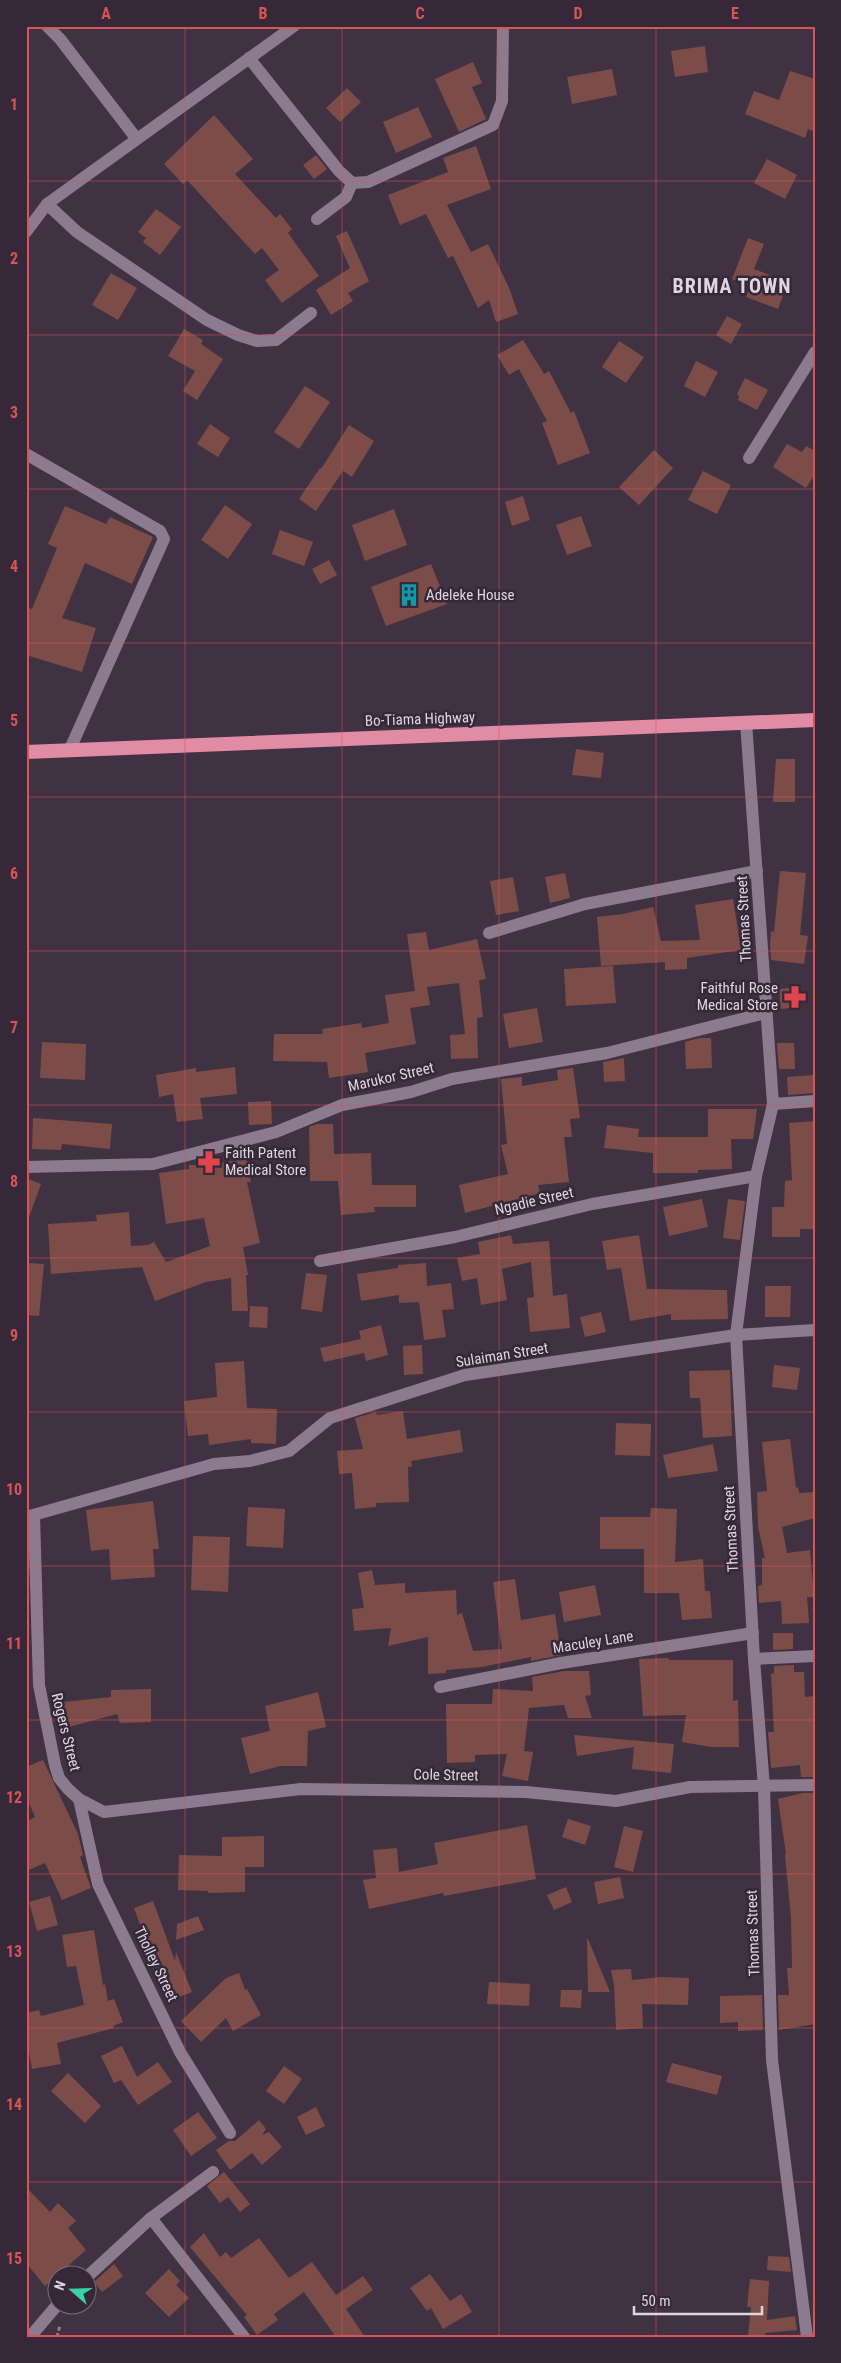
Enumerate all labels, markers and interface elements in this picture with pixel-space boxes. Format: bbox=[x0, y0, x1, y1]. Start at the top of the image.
text: A bbox=[101, 4, 111, 23]
text: B bbox=[259, 4, 268, 23]
text: C bbox=[415, 4, 425, 23]
text: D bbox=[573, 4, 583, 23]
text: E bbox=[731, 4, 739, 23]
text: 1 bbox=[10, 95, 18, 114]
text: 2 bbox=[10, 249, 18, 268]
district label: BRIMA TOWN bbox=[673, 274, 791, 298]
text: 3 bbox=[10, 403, 18, 422]
text: 4 bbox=[10, 557, 18, 576]
building icon: Adeleke House bbox=[396, 582, 422, 608]
place label: Adeleke House bbox=[426, 586, 515, 604]
street label: Bo-Tiama Highway bbox=[365, 708, 475, 730]
text: 5 bbox=[10, 711, 18, 730]
text: 6 bbox=[10, 864, 18, 883]
street label: Thomas Street bbox=[733, 875, 755, 963]
place label: Faithful Rose Medical Store bbox=[697, 979, 778, 1014]
pharmacy icon: Faithful Rose Medical Store bbox=[782, 984, 808, 1010]
text: 7 bbox=[10, 1018, 18, 1037]
street label: Marukor Street bbox=[346, 1058, 436, 1096]
place label: Faith Patent Medical Store bbox=[225, 1144, 306, 1179]
pharmacy icon: Faith Patent Medical Store bbox=[196, 1149, 222, 1175]
text: 8 bbox=[10, 1172, 18, 1191]
street label: Ngadie Street bbox=[493, 1183, 575, 1219]
text: 9 bbox=[10, 1326, 18, 1345]
street label: Sulaiman Street bbox=[454, 1339, 550, 1371]
text: 10 bbox=[6, 1480, 22, 1499]
street label: Thomas Street bbox=[720, 1485, 742, 1573]
street label: Maculey Lane bbox=[551, 1627, 635, 1657]
text: 11 bbox=[6, 1634, 22, 1653]
street label: Rogers Street bbox=[48, 1691, 84, 1773]
street label: Cole Street bbox=[413, 1765, 479, 1785]
text: 12 bbox=[6, 1788, 22, 1807]
street label: Thomas Street bbox=[742, 1889, 764, 1977]
street label: Tholley Street bbox=[130, 1924, 182, 2004]
text: 13 bbox=[6, 1942, 22, 1961]
text: 14 bbox=[6, 2095, 22, 2114]
text: 15 bbox=[6, 2249, 22, 2268]
north arrow bbox=[48, 2266, 98, 2316]
text: N bbox=[51, 2279, 69, 2292]
scale bar bbox=[634, 2283, 761, 2315]
text: 50 m bbox=[641, 2292, 671, 2310]

